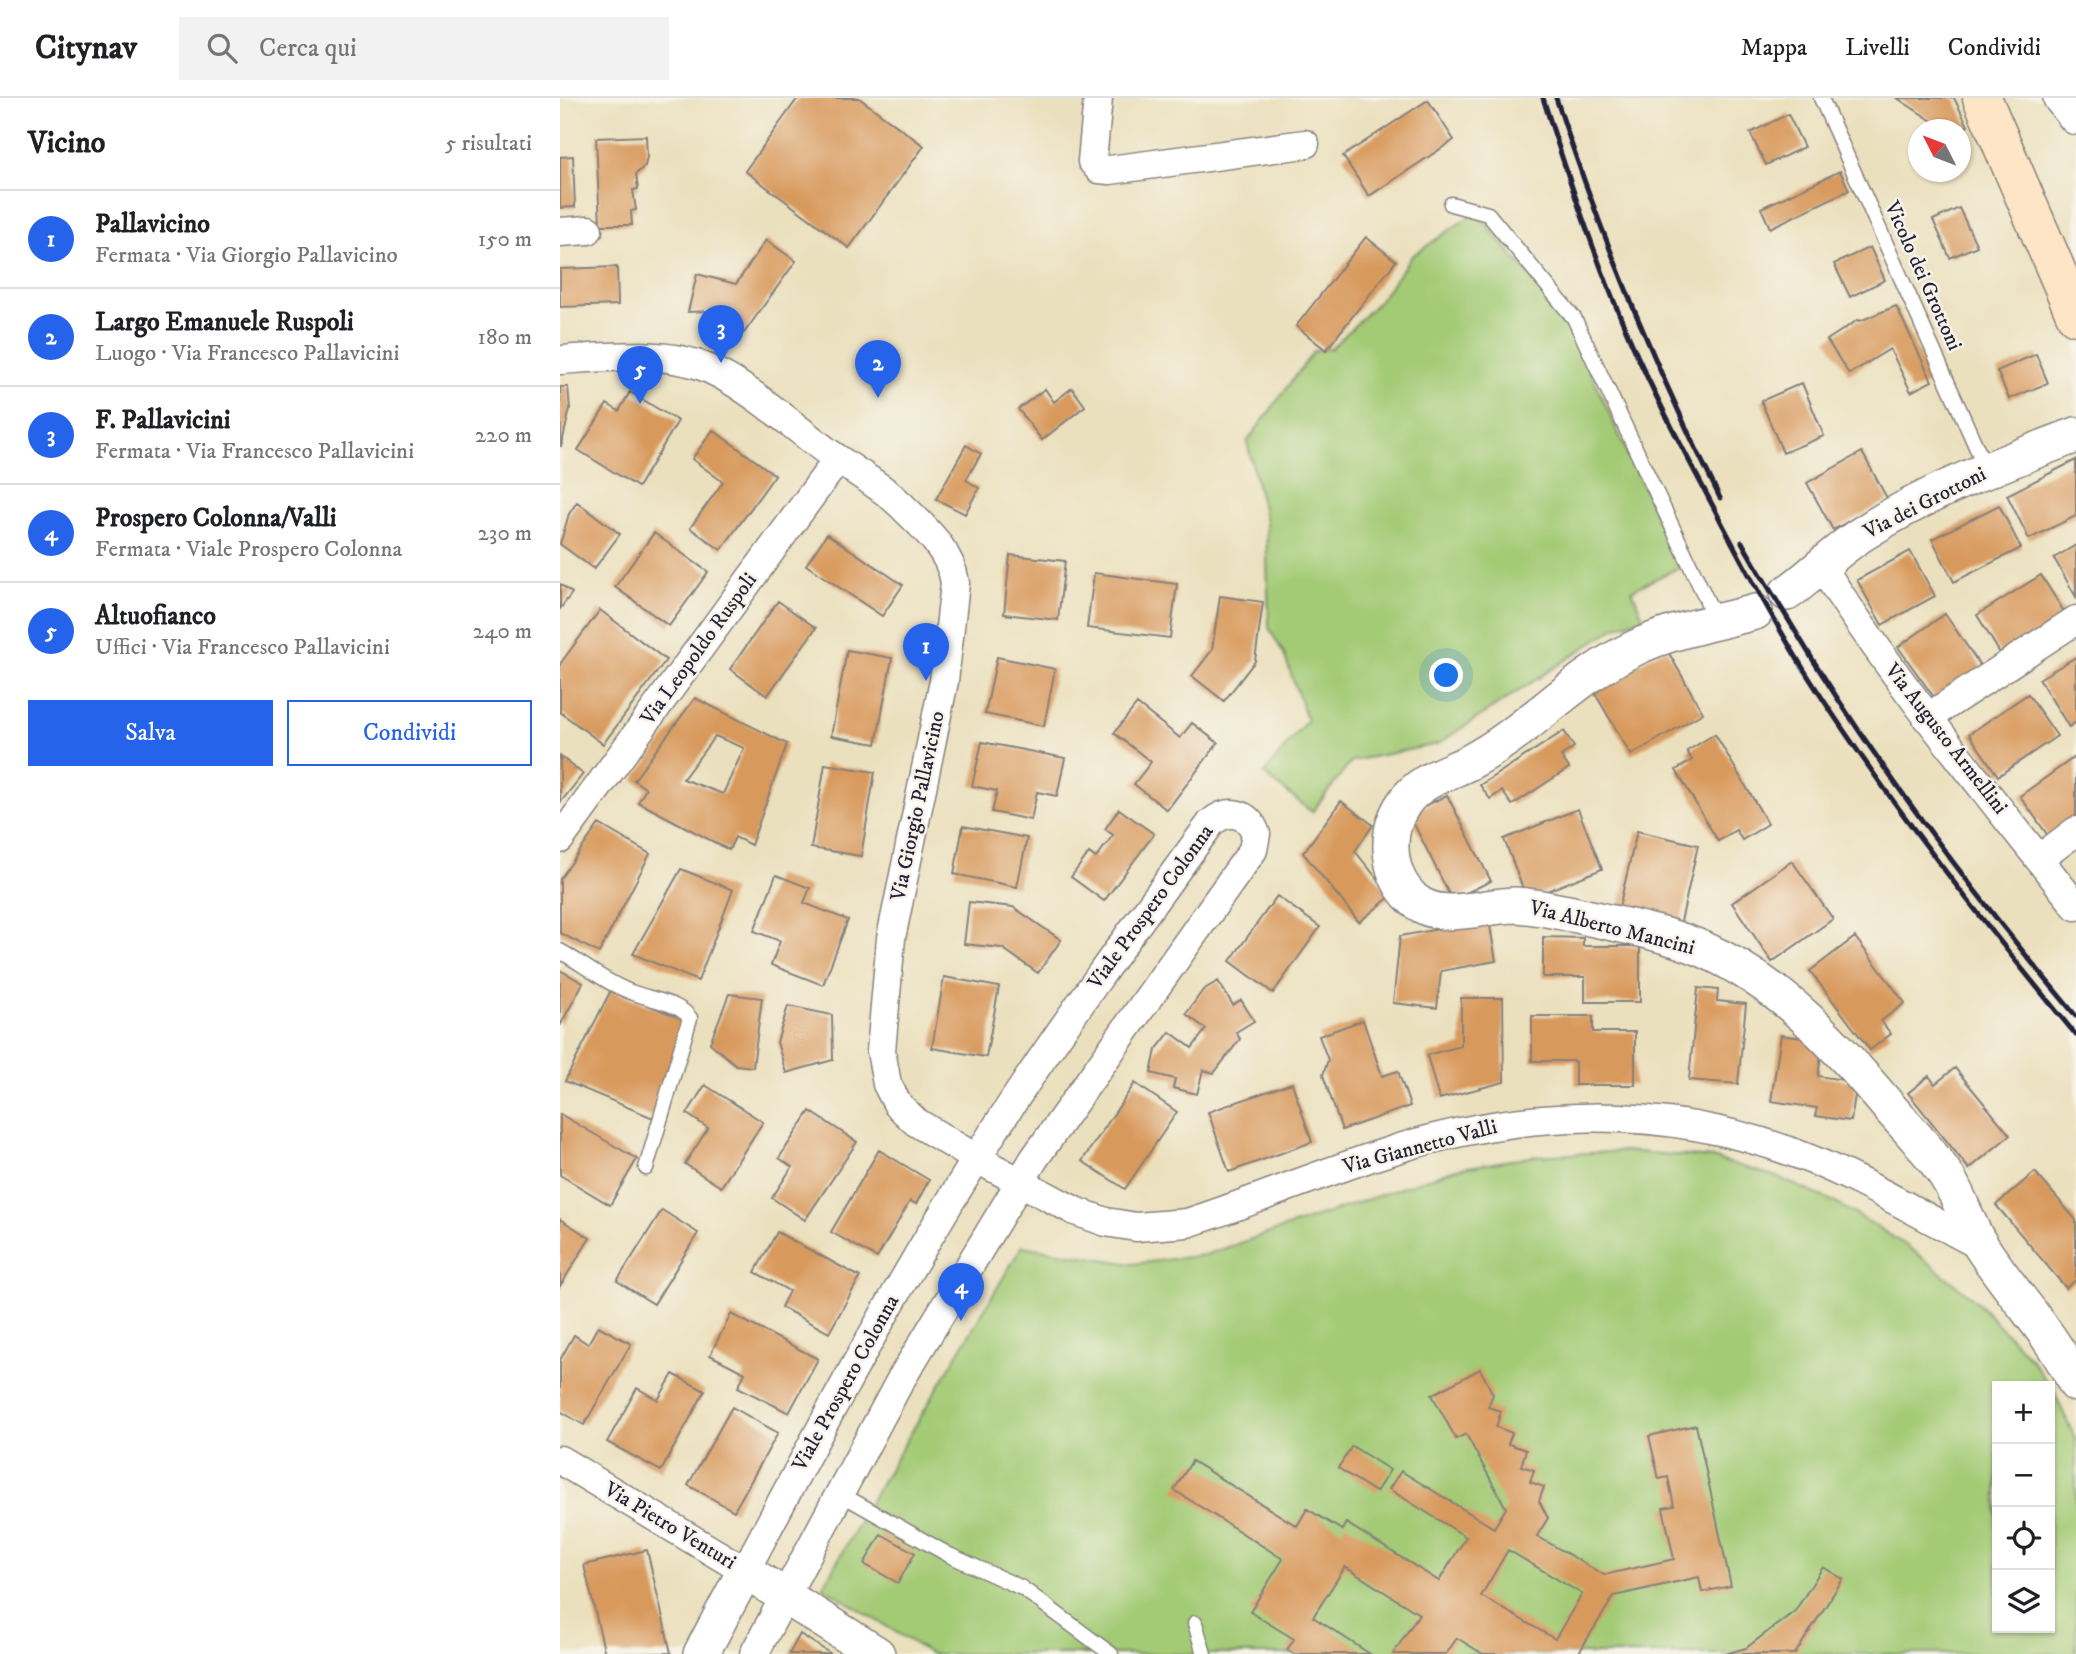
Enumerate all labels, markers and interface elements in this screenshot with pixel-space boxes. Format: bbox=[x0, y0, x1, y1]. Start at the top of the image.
search box bbox=[179, 17, 669, 80]
text: Citynav bbox=[35, 28, 137, 69]
icon: search bbox=[203, 29, 241, 67]
text: Cerca qui bbox=[259, 32, 357, 65]
text: Mappa bbox=[1741, 33, 1807, 63]
text: Livelli bbox=[1845, 33, 1910, 63]
text: Condividi bbox=[1948, 33, 2041, 63]
north arrow bbox=[1908, 119, 1971, 182]
text: Vicino bbox=[28, 125, 105, 162]
text: 5 risultati bbox=[445, 129, 532, 158]
street label: Vicolo dei Grottoni bbox=[1878, 196, 1968, 355]
text: Pallavicino bbox=[95, 208, 210, 241]
text: 1 bbox=[47, 225, 55, 254]
text: 150 m bbox=[478, 225, 532, 254]
text: Fermata · Via Giorgio Pallavicino bbox=[95, 241, 398, 270]
pin: 3 bbox=[698, 305, 744, 363]
text: Largo Emanuele Ruspoli bbox=[95, 306, 354, 339]
text: 2 bbox=[45, 323, 57, 352]
text: 180 m bbox=[477, 323, 532, 352]
text: Luogo · Via Francesco Pallavicini bbox=[95, 339, 400, 368]
pin: 2 bbox=[855, 340, 901, 398]
pin: 5 bbox=[617, 346, 663, 404]
text: F. Pallavicini bbox=[95, 404, 230, 437]
text: 3 bbox=[47, 421, 55, 450]
text: 220 m bbox=[475, 421, 532, 450]
text: Fermata · Via Francesco Pallavicini bbox=[95, 437, 414, 466]
street label: Via dei Grottoni bbox=[1859, 461, 1991, 545]
text: Prospero Colonna/Valli bbox=[95, 502, 337, 535]
text: 4 bbox=[44, 519, 58, 548]
text: 230 m bbox=[478, 519, 532, 548]
text: Fermata · Viale Prospero Colonna bbox=[95, 535, 402, 564]
street label: Via Leopoldo Ruspoli bbox=[634, 568, 763, 731]
text: Altuofianco bbox=[95, 600, 216, 633]
text: 5 bbox=[45, 617, 57, 646]
text: 240 m bbox=[473, 617, 532, 646]
pin: 1 bbox=[903, 623, 949, 681]
text: Uffici · Via Francesco Pallavicini bbox=[95, 633, 390, 662]
your location bbox=[1429, 658, 1463, 692]
street label: Via Augusto Armellini bbox=[1878, 658, 2013, 820]
button: Salva bbox=[28, 700, 273, 766]
button: Condividi bbox=[287, 700, 532, 766]
street label: Via Giorgio Pallavicino bbox=[885, 709, 951, 904]
street label: Viale Prospero Colonna bbox=[1082, 819, 1220, 995]
street label: Via Alberto Mancini bbox=[1526, 895, 1697, 961]
street label: Via Giannetto Valli bbox=[1339, 1114, 1500, 1180]
pin: 4 bbox=[938, 1263, 984, 1321]
street label: Viale Prospero Colonna bbox=[786, 1290, 905, 1476]
map controls bbox=[1992, 1381, 2055, 1633]
button: + bbox=[1992, 1381, 2055, 1444]
button: − bbox=[1992, 1444, 2055, 1507]
street label: Via Pietro Venturi bbox=[598, 1476, 741, 1576]
button: locate bbox=[1992, 1507, 2055, 1570]
button: layers bbox=[1992, 1570, 2055, 1633]

